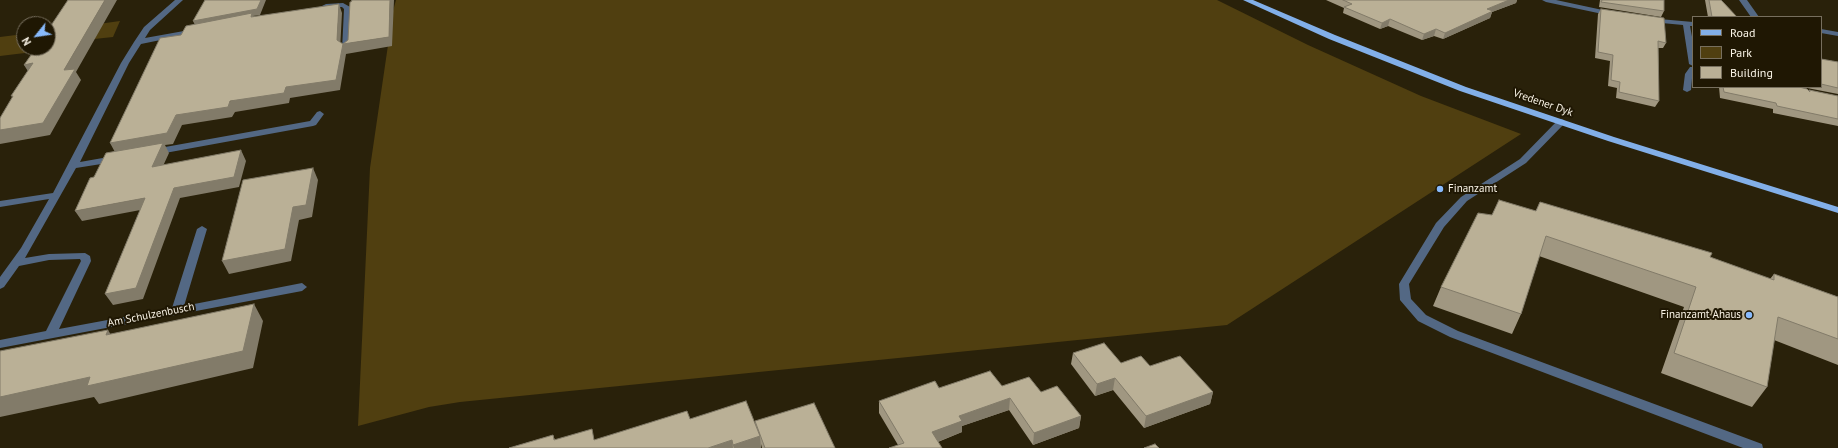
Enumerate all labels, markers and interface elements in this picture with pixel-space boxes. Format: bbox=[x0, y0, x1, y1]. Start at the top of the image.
north arrow bbox=[16, 16, 56, 56]
legend bbox=[1692, 16, 1822, 88]
text: Road bbox=[1730, 25, 1755, 40]
text: N bbox=[19, 35, 34, 48]
text: Park bbox=[1730, 45, 1752, 60]
text: Building bbox=[1730, 65, 1773, 80]
street label: Vredener Dyk bbox=[1511, 87, 1575, 119]
place label: Finanzamt bbox=[1448, 182, 1497, 196]
marker: Finanzamt bbox=[1435, 184, 1445, 194]
street label: Am Schulzenbusch bbox=[107, 300, 195, 330]
place label: Finanzamt Ahaus bbox=[1660, 308, 1741, 322]
marker: Finanzamt Ahaus bbox=[1744, 310, 1754, 320]

